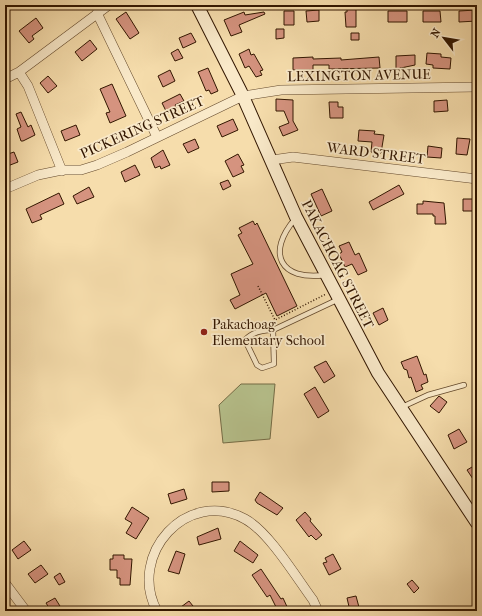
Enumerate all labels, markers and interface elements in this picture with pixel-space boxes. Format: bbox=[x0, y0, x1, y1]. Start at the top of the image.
north arrow bbox=[424, 18, 464, 58]
text: N bbox=[428, 26, 444, 40]
street label: LEXINGTON AVENUE bbox=[287, 66, 431, 85]
street label: PICKERING STREET bbox=[77, 92, 207, 163]
street label: WARD STREET bbox=[325, 139, 427, 168]
street label: PAKACHOAG STREET bbox=[298, 197, 378, 332]
place label: Pakachoag Elementary School bbox=[212, 316, 325, 349]
marker: Pakachoag Elementary School bbox=[199, 327, 209, 337]

